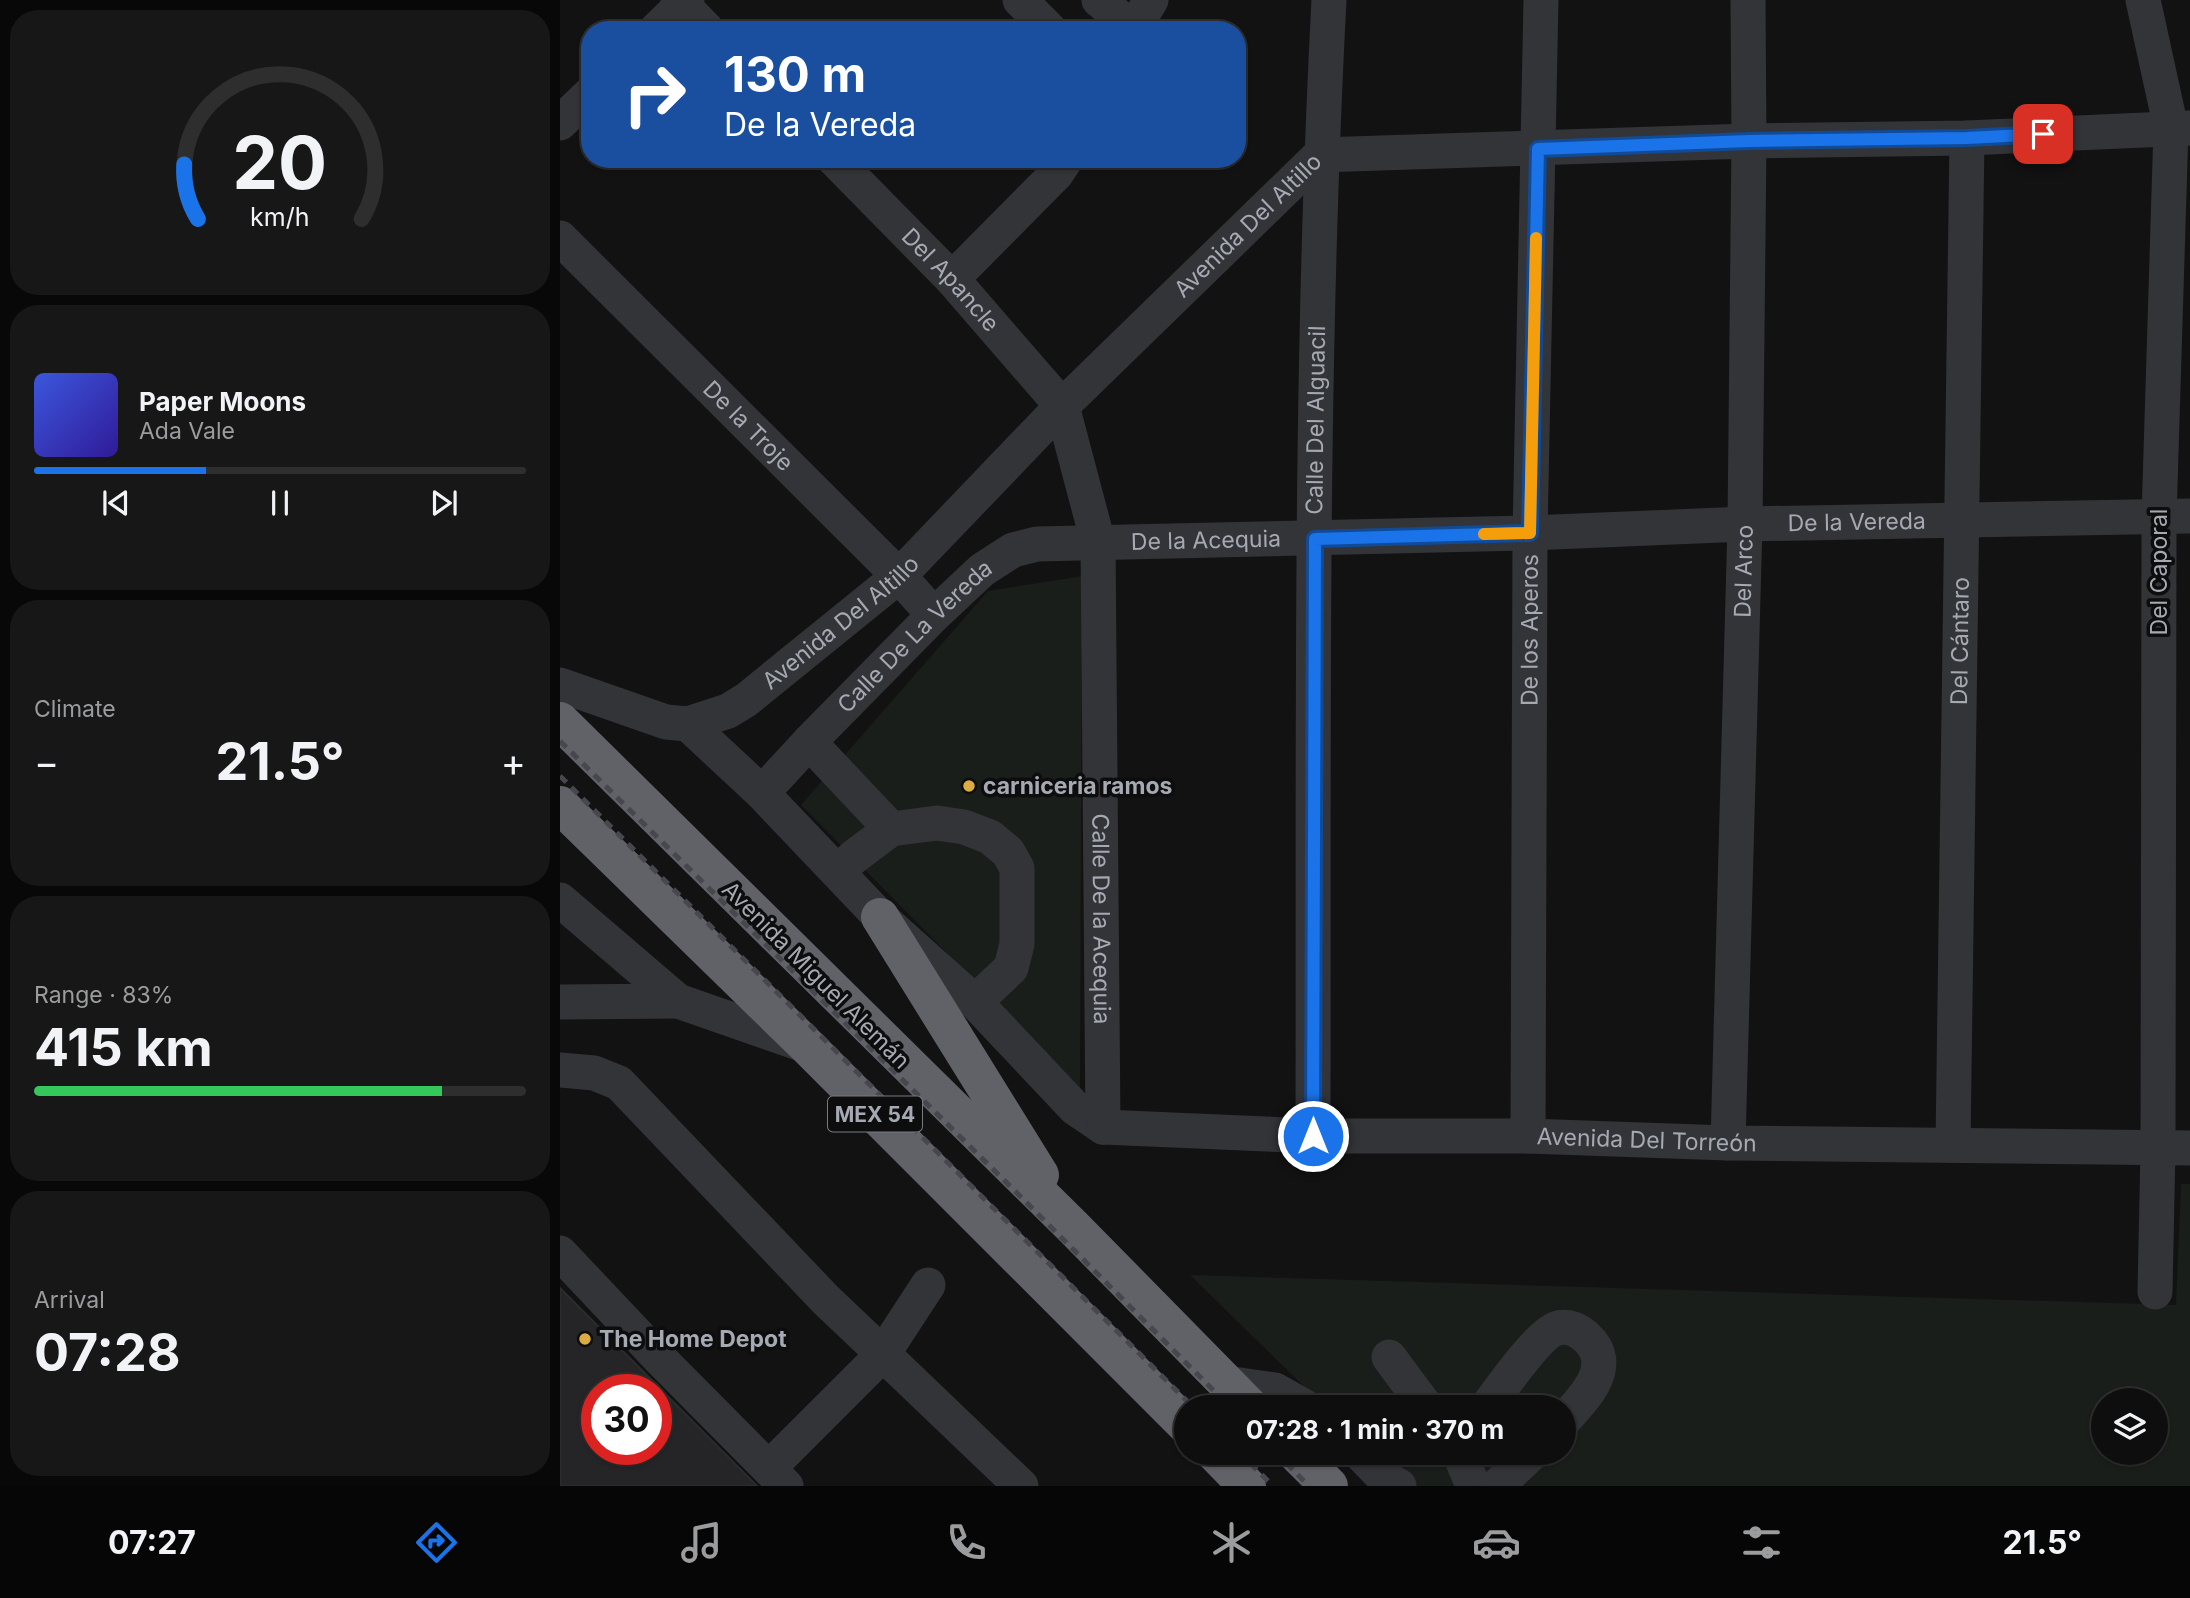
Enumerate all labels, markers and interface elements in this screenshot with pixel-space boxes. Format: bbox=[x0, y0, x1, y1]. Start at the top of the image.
text: 130 m bbox=[724, 45, 866, 104]
icon: right bbox=[609, 49, 700, 140]
pin bbox=[2013, 104, 2073, 164]
text: De la Vereda bbox=[724, 105, 916, 144]
icon: arrive bbox=[2024, 115, 2062, 153]
text: 20 bbox=[233, 118, 327, 207]
street label: Avenida Del Altillo bbox=[1168, 147, 1327, 303]
text: km/h bbox=[250, 201, 310, 231]
street label: Del Apancle bbox=[896, 222, 1005, 337]
street label: Calle Del Alguacil bbox=[1300, 325, 1331, 515]
street label: De la Troje bbox=[697, 375, 799, 477]
text: Paper Moons bbox=[139, 386, 306, 417]
text: Ada Vale bbox=[139, 417, 235, 445]
icon: previous bbox=[97, 484, 135, 522]
icon: pause bbox=[261, 484, 299, 522]
icon: next bbox=[425, 484, 463, 522]
street label: De la Vereda bbox=[1787, 507, 1926, 537]
street label: Del Caporal bbox=[2145, 509, 2173, 635]
street label: Del Arco bbox=[1728, 524, 1759, 618]
street label: De la Acequia bbox=[1131, 525, 1281, 556]
street label: Avenida Del Altillo bbox=[757, 550, 925, 695]
street label: Calle De La Vereda bbox=[832, 553, 997, 719]
street label: De los Aperos bbox=[1515, 554, 1544, 706]
street label: Del Cántaro bbox=[1945, 577, 1975, 705]
text: Climate bbox=[34, 695, 116, 723]
text: 21.5° bbox=[215, 730, 345, 793]
text: − bbox=[34, 739, 59, 785]
text: + bbox=[501, 739, 526, 785]
place label: carniceria ramos bbox=[983, 772, 1172, 800]
marker: carniceria ramos bbox=[961, 778, 977, 794]
street label: Calle De la Acequia bbox=[1086, 813, 1116, 1025]
street label: Avenida Miguel Alemán bbox=[716, 875, 916, 1075]
text: Range · 83% bbox=[34, 981, 173, 1009]
text: 415 km bbox=[34, 1016, 213, 1079]
road number: MEX 54 bbox=[828, 1096, 922, 1132]
position arrow bbox=[1276, 1099, 1350, 1173]
street label: Avenida Del Torreón bbox=[1536, 1122, 1757, 1157]
text: Arrival bbox=[34, 1286, 105, 1314]
text: 07:28 bbox=[34, 1321, 181, 1384]
place label: The Home Depot bbox=[599, 1325, 787, 1353]
marker: The Home Depot bbox=[577, 1331, 593, 1347]
speed limit sign: 30 bbox=[581, 1374, 672, 1465]
map controls bbox=[2091, 1388, 2168, 1465]
button: layers bbox=[2091, 1388, 2168, 1465]
text: 07:28 · 1 min · 370 m bbox=[1246, 1414, 1504, 1445]
icon: directions bbox=[412, 1518, 461, 1567]
icon: music bbox=[677, 1518, 726, 1567]
icon: phone bbox=[942, 1518, 991, 1567]
icon: climate bbox=[1207, 1518, 1256, 1567]
icon: car bbox=[1472, 1518, 1521, 1567]
icon: filters bbox=[1737, 1518, 1786, 1567]
text: 07:27 bbox=[108, 1523, 196, 1562]
text: 21.5° bbox=[2003, 1523, 2082, 1562]

